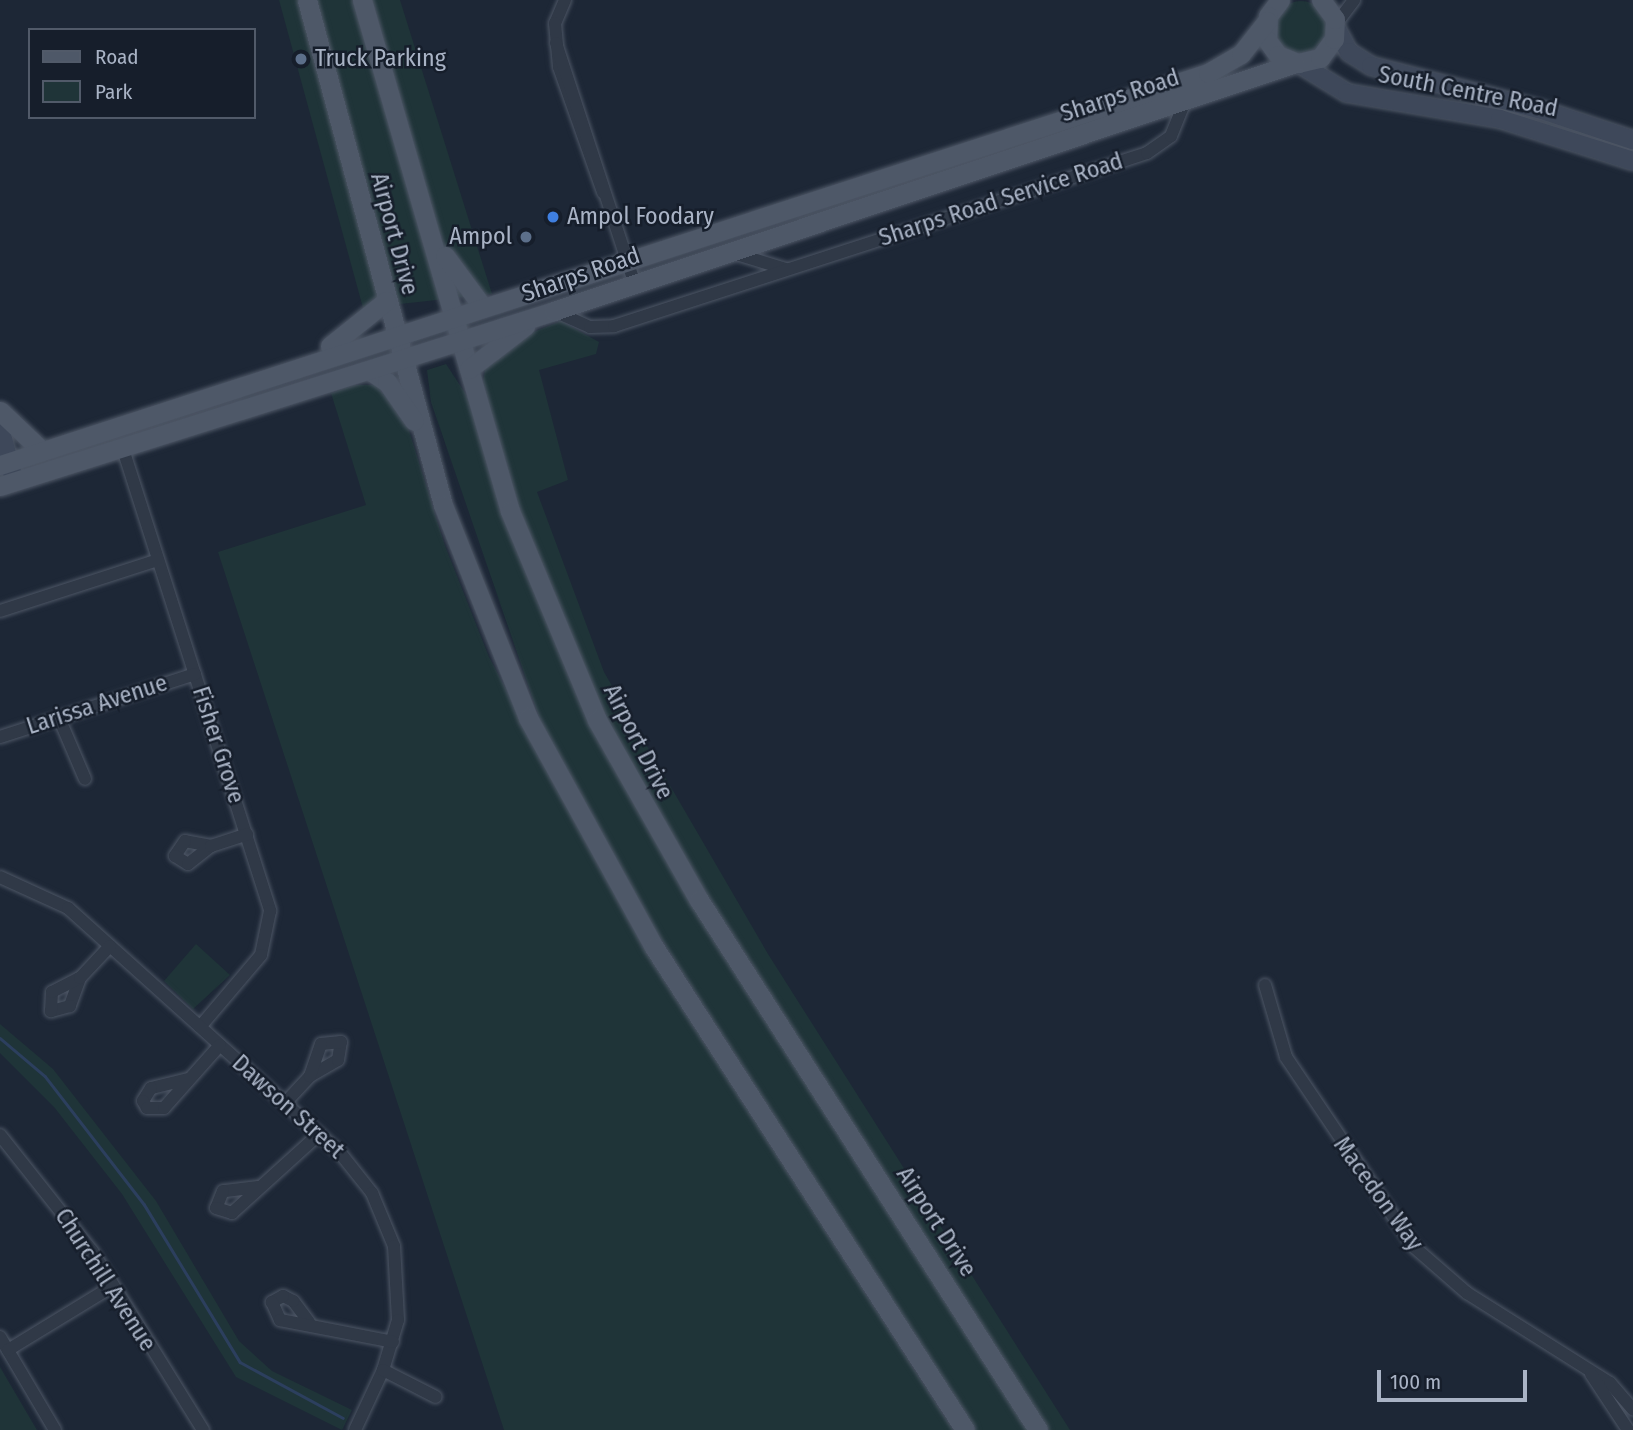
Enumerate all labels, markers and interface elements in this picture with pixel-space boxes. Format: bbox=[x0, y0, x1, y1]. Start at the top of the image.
legend bbox=[28, 28, 256, 119]
text: Road bbox=[95, 44, 139, 70]
place label: Truck Parking bbox=[315, 45, 446, 73]
marker: Truck Parking bbox=[293, 51, 309, 67]
street label: South Centre Road bbox=[1376, 60, 1560, 124]
street label: Sharps Road bbox=[1057, 63, 1183, 129]
text: Park bbox=[95, 79, 132, 105]
street label: Sharps Road Service Road bbox=[875, 147, 1127, 253]
street label: Airport Drive bbox=[364, 170, 424, 298]
place label: Ampol Foodary bbox=[567, 203, 714, 231]
marker: Ampol Foodary bbox=[545, 209, 561, 225]
place label: Ampol bbox=[449, 223, 512, 251]
marker: Ampol bbox=[518, 229, 534, 245]
street label: Sharps Road bbox=[518, 241, 644, 309]
street label: Larissa Avenue bbox=[23, 669, 171, 741]
street label: Airport Drive bbox=[597, 680, 679, 804]
street label: Fisher Grove bbox=[186, 683, 250, 807]
street label: Dawson Street bbox=[226, 1049, 350, 1165]
street label: Macedon Way bbox=[1327, 1131, 1429, 1257]
street label: Airport Drive bbox=[890, 1162, 982, 1282]
street label: Churchill Avenue bbox=[48, 1203, 162, 1357]
scale bar bbox=[1381, 1356, 1532, 1400]
text: 100 m bbox=[1390, 1369, 1441, 1395]

